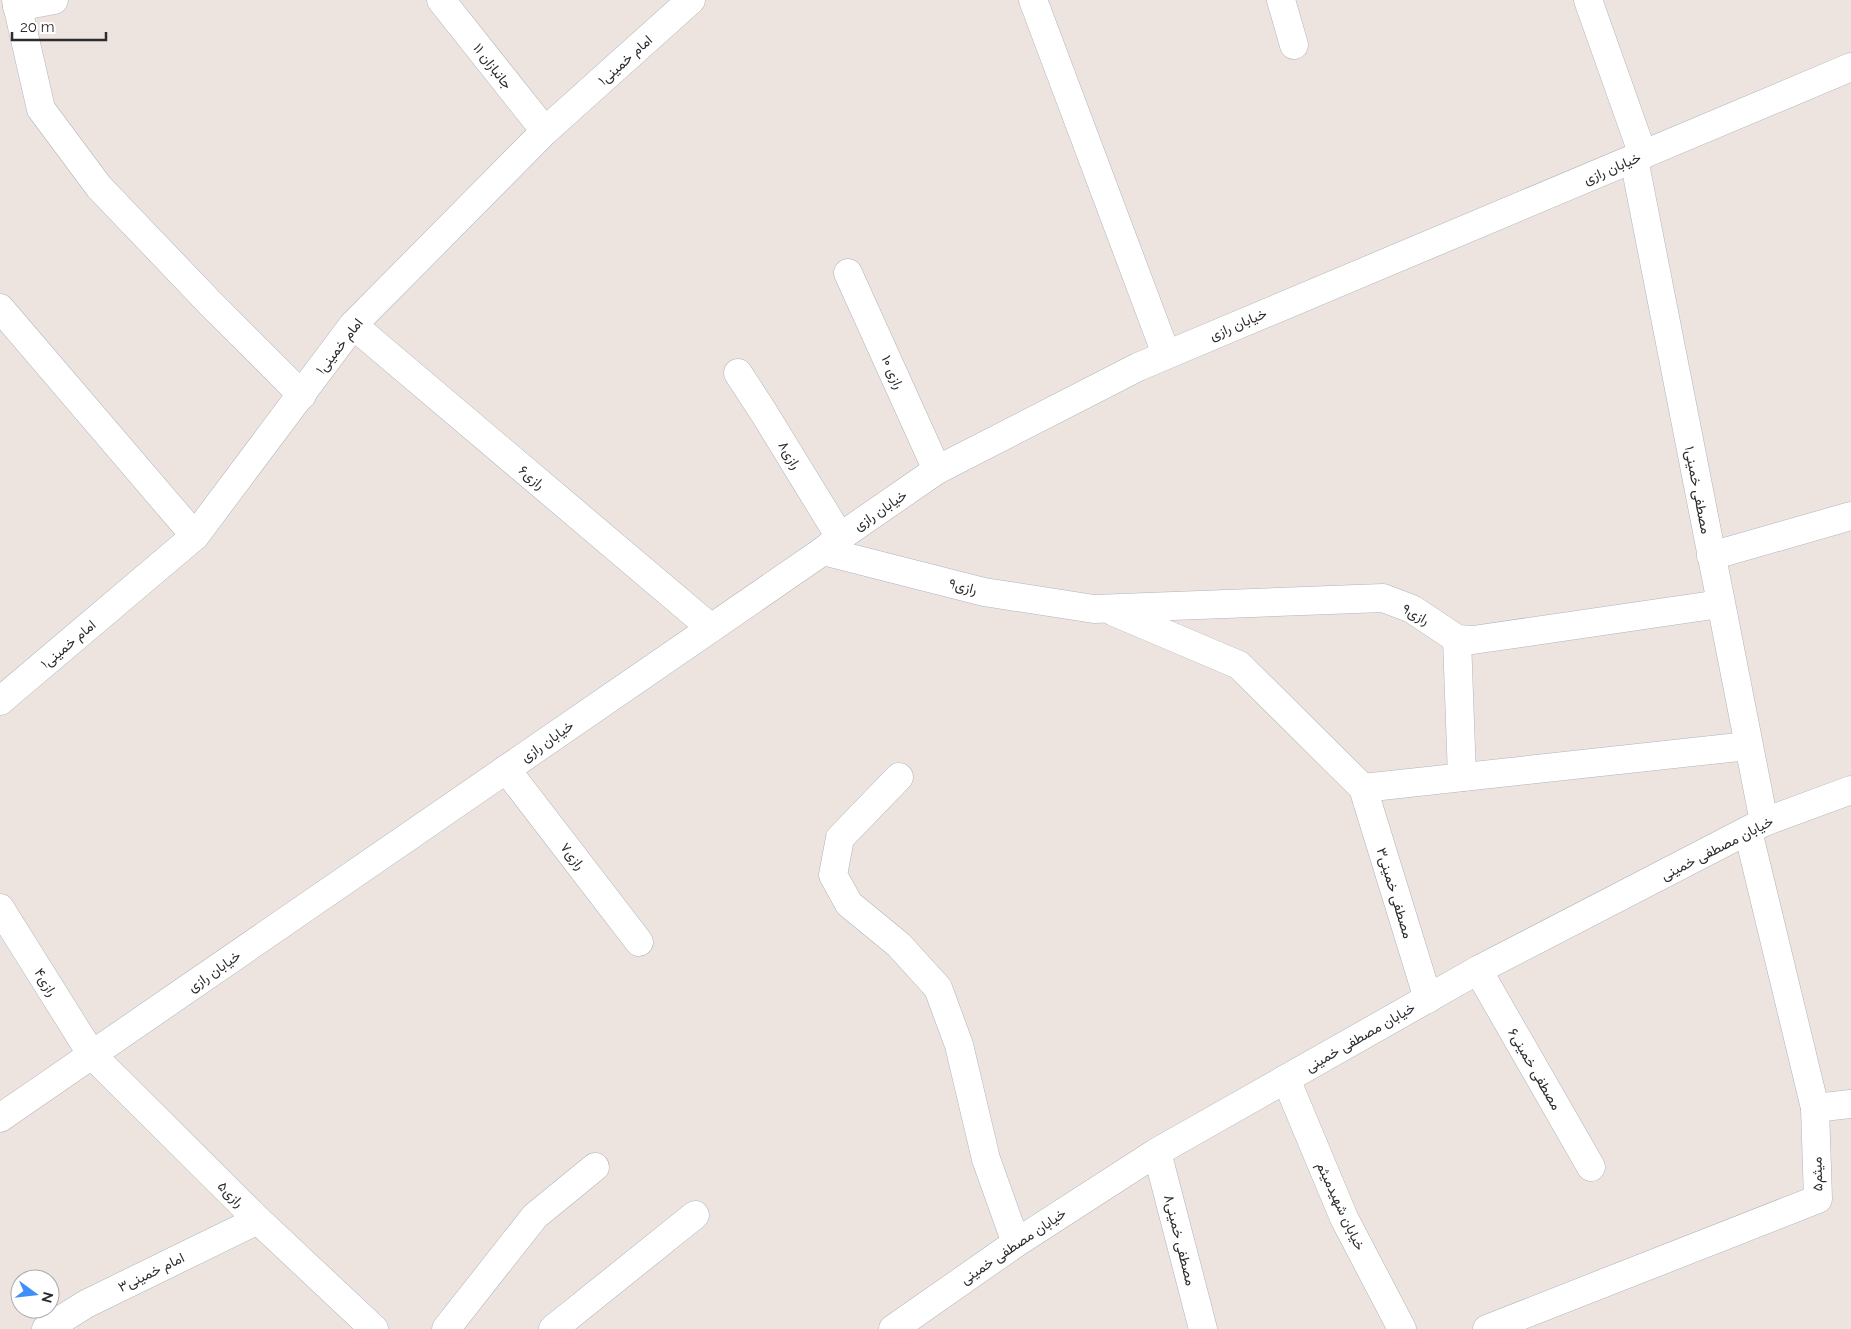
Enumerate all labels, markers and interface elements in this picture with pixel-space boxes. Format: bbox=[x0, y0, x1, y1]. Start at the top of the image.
scale bar bbox=[12, 10, 106, 42]
text: 20 m bbox=[20, 18, 55, 36]
street label: امام خمینی۱ bbox=[595, 32, 656, 89]
street label: جانبازان ۱۱ bbox=[469, 40, 516, 93]
street label: خیابان رازی bbox=[1581, 149, 1643, 188]
street label: خیابان رازی bbox=[1207, 305, 1269, 344]
street label: امام خمینی۱ bbox=[312, 315, 367, 378]
street label: رازی ۱۰ bbox=[878, 353, 908, 392]
street label: رازی۸ bbox=[775, 438, 805, 473]
street label: مصطفی خمینی۱ bbox=[1681, 445, 1714, 535]
street label: رازی۶ bbox=[515, 462, 548, 493]
street label: خیابان رازی bbox=[850, 486, 910, 534]
street label: رازی۹ bbox=[947, 575, 979, 598]
street label: رازی۹ bbox=[1399, 600, 1433, 629]
street label: امام خمینی۱ bbox=[37, 616, 99, 672]
street label: خیابان رازی bbox=[518, 717, 577, 766]
street label: خیابان مصطفی خمینی bbox=[1658, 813, 1776, 884]
street label: رازی۷ bbox=[557, 839, 589, 874]
street label: مصطفی خمینی۳ bbox=[1373, 846, 1416, 941]
street label: خیابان رازی bbox=[185, 947, 244, 996]
street label: رازی۴ bbox=[30, 965, 61, 1000]
street label: خیابان مصطفی خمینی bbox=[1302, 999, 1418, 1076]
street label: مصطفی خمینی۶ bbox=[1504, 1025, 1565, 1113]
street label: میثم۵ bbox=[1808, 1156, 1827, 1192]
street label: خیابان شهیدمیثم bbox=[1313, 1159, 1369, 1253]
street label: رازی۵ bbox=[214, 1178, 247, 1211]
street label: مصطفی خمینی۸ bbox=[1160, 1193, 1199, 1287]
street label: خیابان مصطفی خمینی bbox=[957, 1205, 1069, 1288]
street label: امام خمینی۳ bbox=[115, 1249, 187, 1296]
north arrow bbox=[10, 1269, 60, 1319]
text: N bbox=[38, 1290, 57, 1305]

